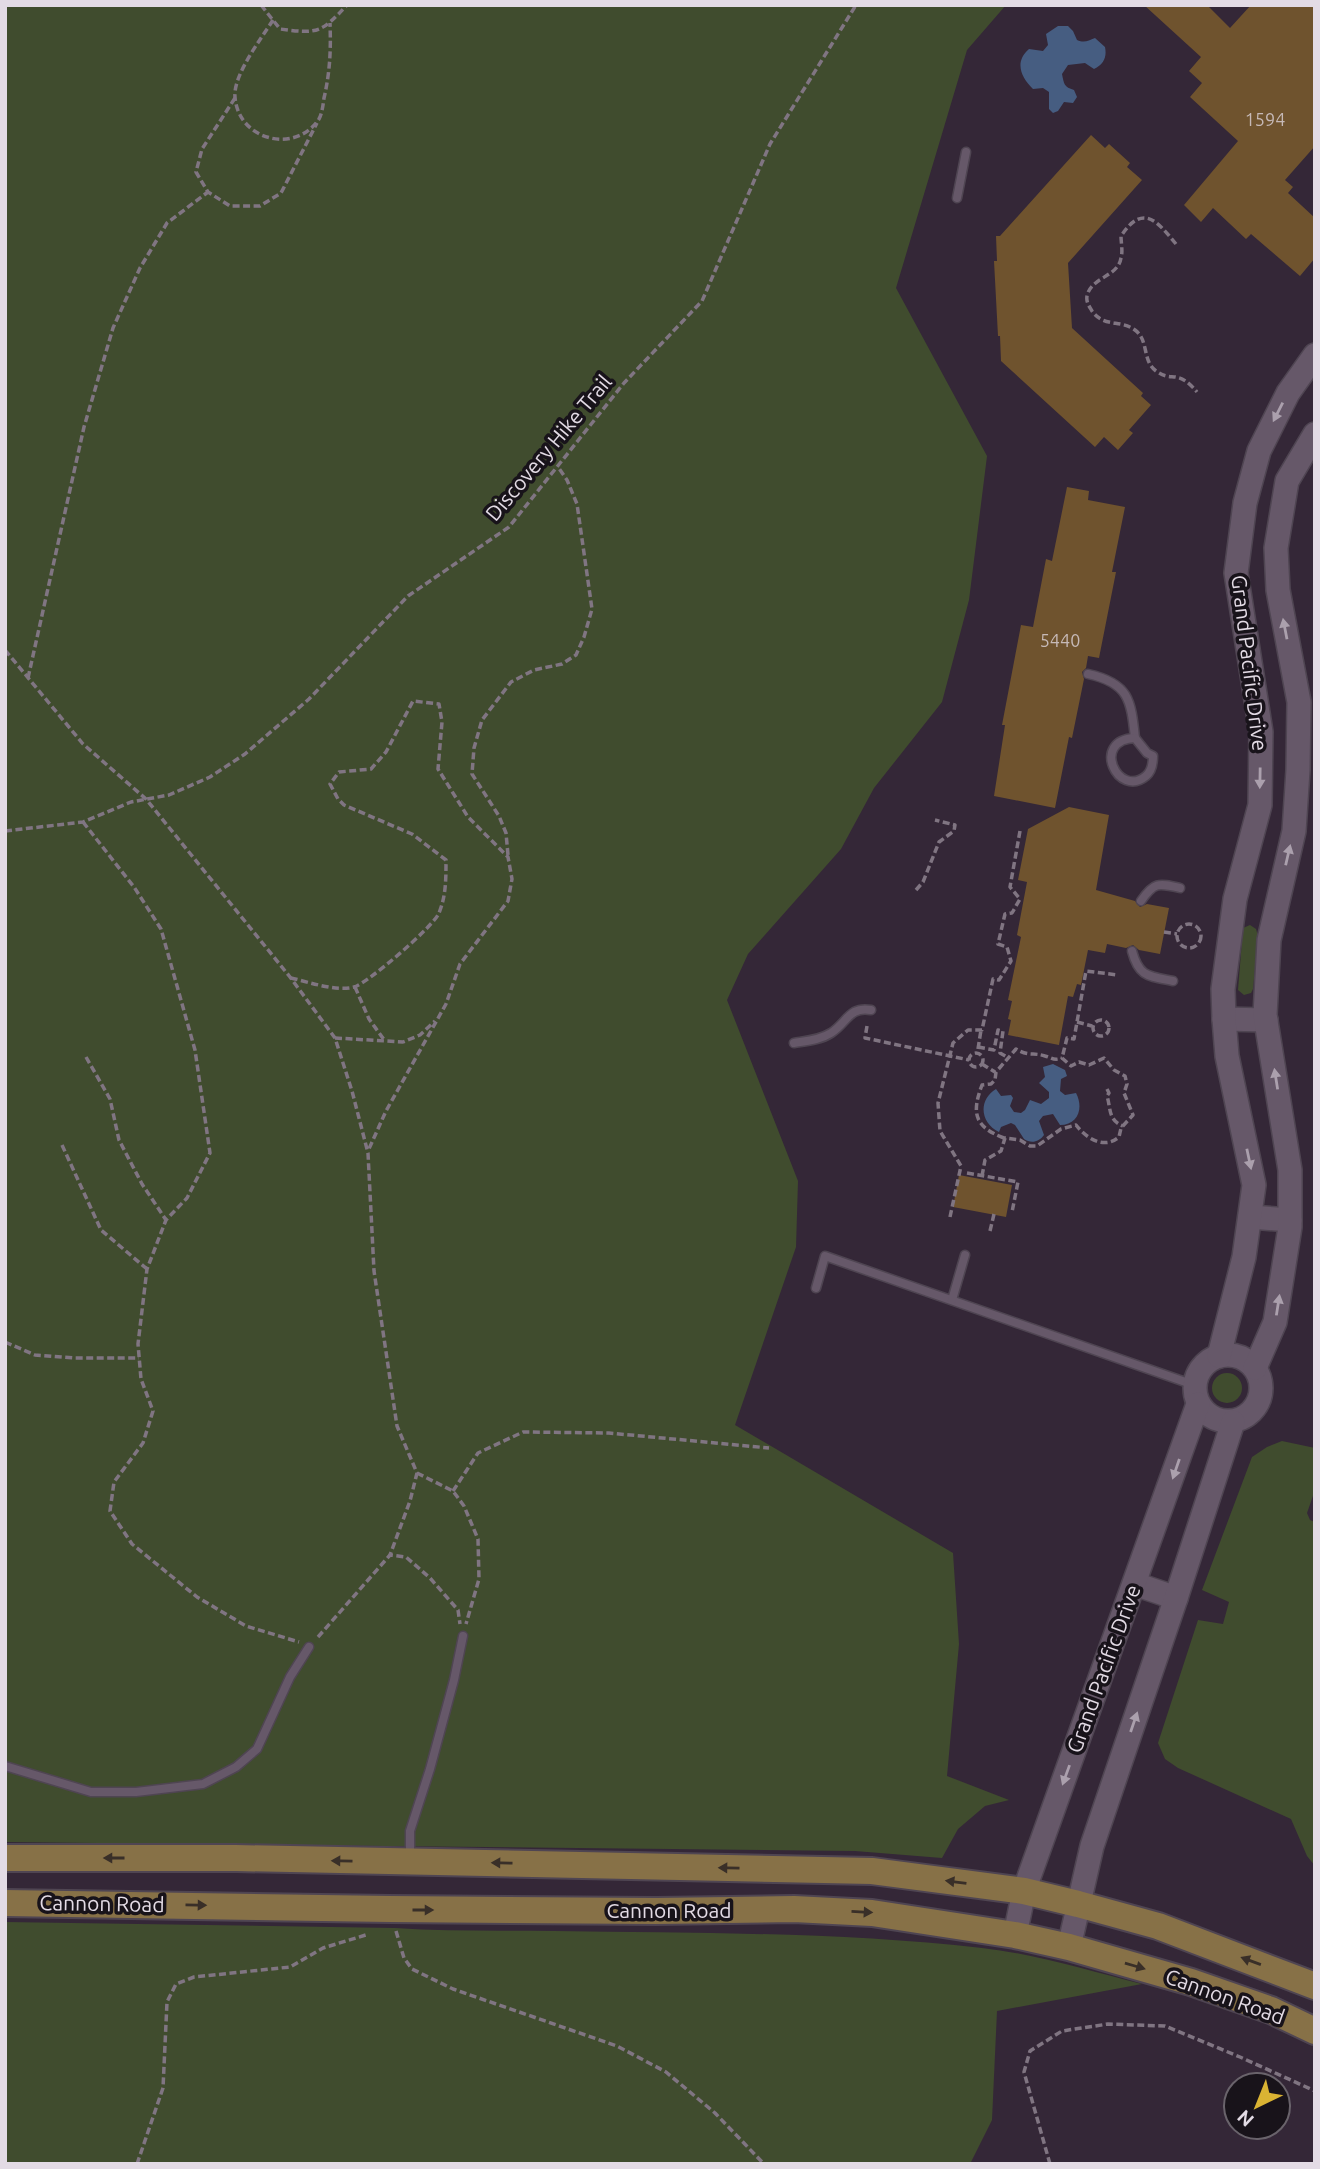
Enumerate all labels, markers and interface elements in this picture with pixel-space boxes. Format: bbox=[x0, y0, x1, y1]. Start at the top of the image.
house number: 1594 bbox=[1245, 109, 1285, 129]
street label: Discovery Hike Trail bbox=[480, 370, 616, 525]
one-way arrow bbox=[1273, 402, 1284, 422]
street label: Grand Pacific Drive bbox=[1227, 574, 1273, 752]
one-way arrow bbox=[1280, 618, 1291, 640]
house number: 5440 bbox=[1040, 630, 1080, 650]
one-way arrow bbox=[1255, 767, 1266, 789]
one-way arrow bbox=[1283, 844, 1294, 866]
one-way arrow bbox=[1270, 1068, 1281, 1090]
one-way arrow bbox=[1243, 1148, 1254, 1170]
one-way arrow bbox=[1273, 1293, 1284, 1315]
one-way arrow bbox=[1170, 1458, 1181, 1479]
street label: Grand Pacific Drive bbox=[1061, 1581, 1145, 1756]
one-way arrow bbox=[1129, 1711, 1140, 1732]
one-way arrow bbox=[1060, 1765, 1071, 1786]
one-way arrow bbox=[103, 1852, 125, 1864]
one-way arrow bbox=[330, 1855, 352, 1866]
one-way arrow bbox=[490, 1858, 512, 1869]
one-way arrow bbox=[718, 1862, 740, 1873]
one-way arrow bbox=[945, 1876, 967, 1887]
street label: Cannon Road bbox=[39, 1890, 165, 1916]
street label: Cannon Road bbox=[606, 1898, 732, 1922]
one-way arrow bbox=[185, 1899, 207, 1911]
one-way arrow bbox=[413, 1904, 435, 1915]
one-way arrow bbox=[851, 1907, 873, 1918]
one-way arrow bbox=[1241, 1955, 1262, 1966]
one-way arrow bbox=[1124, 1961, 1146, 1972]
street label: Cannon Road bbox=[1162, 1963, 1288, 2029]
north arrow bbox=[1222, 2071, 1292, 2141]
text: N bbox=[1233, 2106, 1258, 2131]

